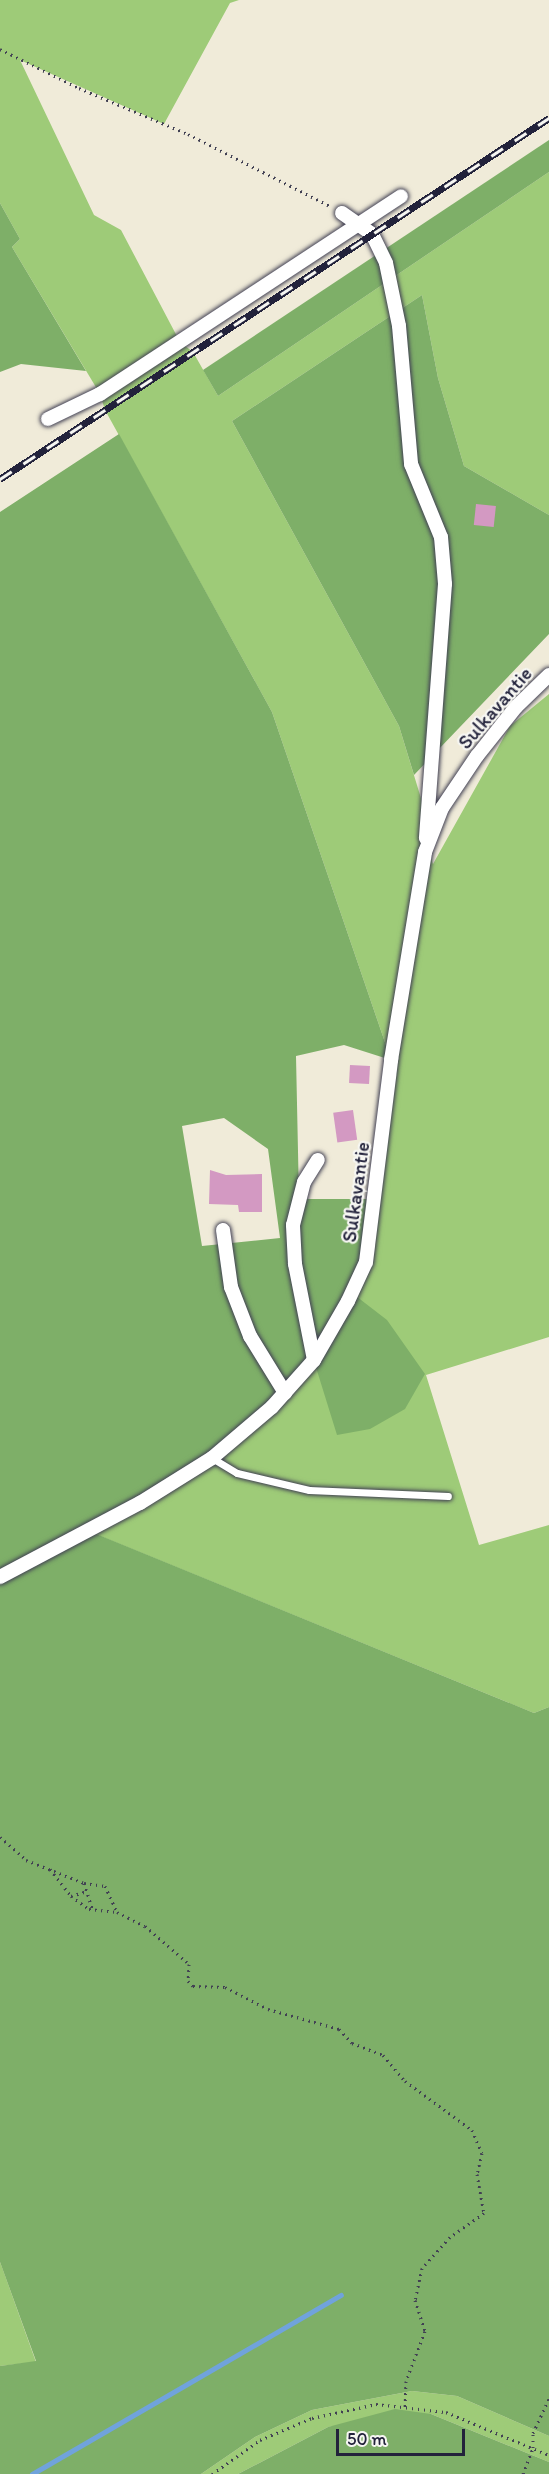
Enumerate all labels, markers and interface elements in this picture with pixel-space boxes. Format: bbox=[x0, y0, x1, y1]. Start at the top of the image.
street label: Sulkavantie bbox=[453, 662, 537, 754]
street label: Sulkavantie bbox=[337, 1140, 375, 1244]
scale bar bbox=[339, 2417, 468, 2455]
text: 50 m bbox=[347, 2428, 387, 2450]

